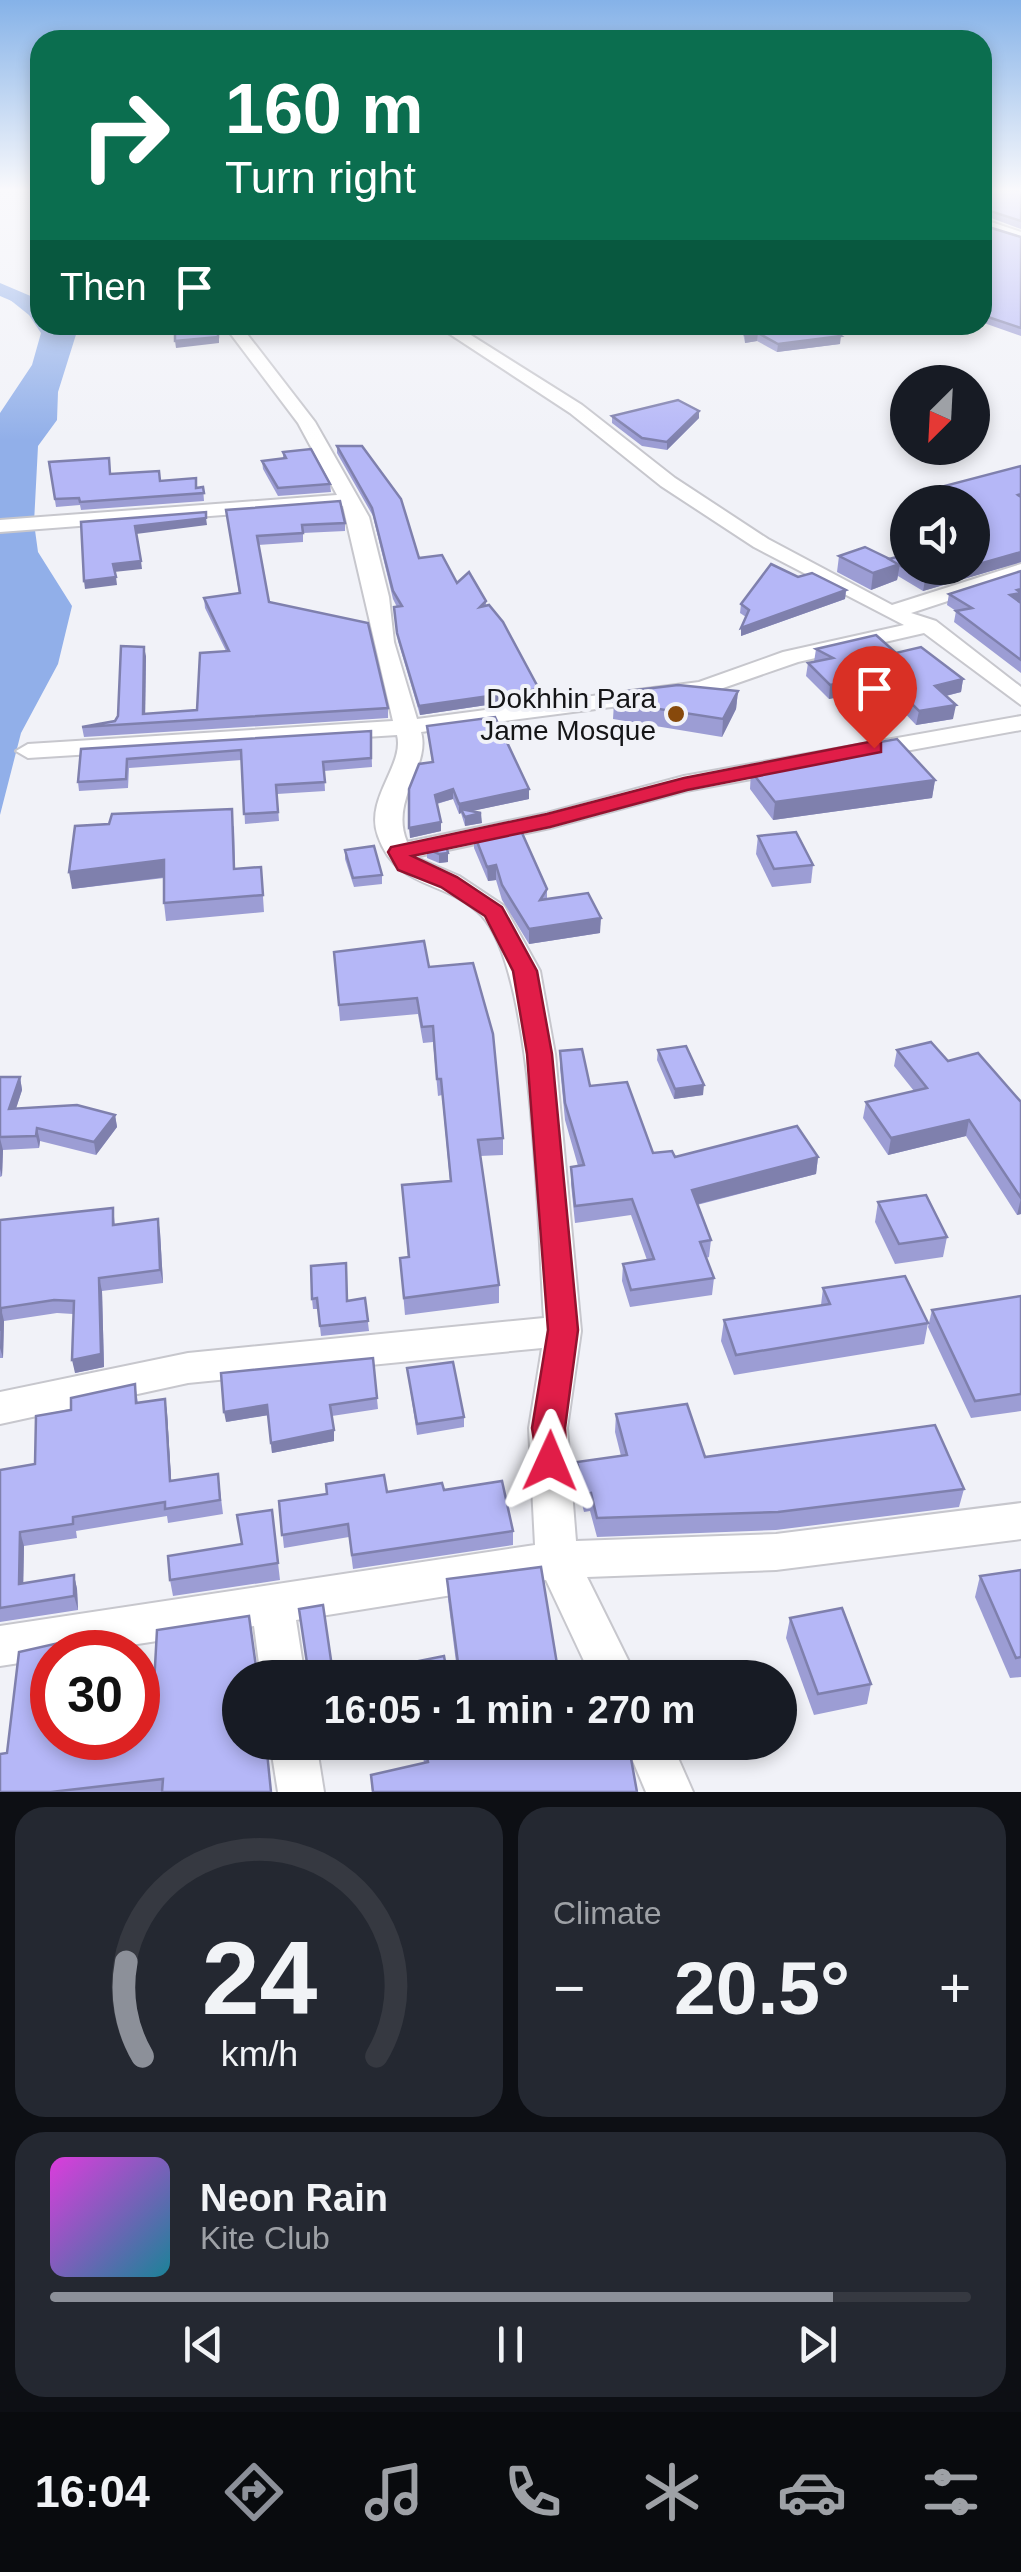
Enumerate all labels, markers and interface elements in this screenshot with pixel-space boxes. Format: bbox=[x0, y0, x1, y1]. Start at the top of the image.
icon: right bbox=[60, 70, 190, 200]
text: 160 m bbox=[225, 70, 423, 148]
text: Turn right bbox=[225, 152, 416, 203]
icon: arrive bbox=[167, 260, 222, 315]
text: Then bbox=[60, 266, 147, 308]
north arrow bbox=[890, 365, 990, 465]
map controls bbox=[890, 365, 990, 585]
button: sound bbox=[890, 485, 990, 585]
pin bbox=[832, 646, 917, 749]
icon: arrive bbox=[847, 661, 902, 716]
place label: Dokhhin Para Jame Mosque bbox=[480, 683, 656, 746]
marker: Dokhhin Para Jame Mosque bbox=[665, 703, 687, 725]
position arrow bbox=[498, 1409, 602, 1513]
speed limit sign: 30 bbox=[30, 1630, 160, 1760]
text: 16:05 · 1 min · 270 m bbox=[324, 1689, 695, 1731]
text: Climate bbox=[553, 1895, 661, 1931]
text: 24 bbox=[201, 1920, 317, 2036]
text: 20.5° bbox=[674, 1946, 850, 2030]
text: − bbox=[553, 1957, 585, 2019]
text: + bbox=[939, 1957, 971, 2019]
text: km/h bbox=[220, 2034, 298, 2074]
text: Neon Rain bbox=[200, 2177, 388, 2219]
text: Kite Club bbox=[200, 2220, 330, 2256]
icon: previous bbox=[176, 2317, 231, 2372]
icon: pause bbox=[483, 2317, 538, 2372]
icon: next bbox=[790, 2317, 845, 2372]
icon: directions bbox=[219, 2457, 289, 2527]
icon: music bbox=[359, 2457, 429, 2527]
icon: phone bbox=[498, 2457, 568, 2527]
icon: climate bbox=[637, 2457, 707, 2527]
icon: car bbox=[777, 2457, 847, 2527]
icon: filters bbox=[916, 2457, 986, 2527]
text: 16:04 bbox=[35, 2466, 150, 2517]

